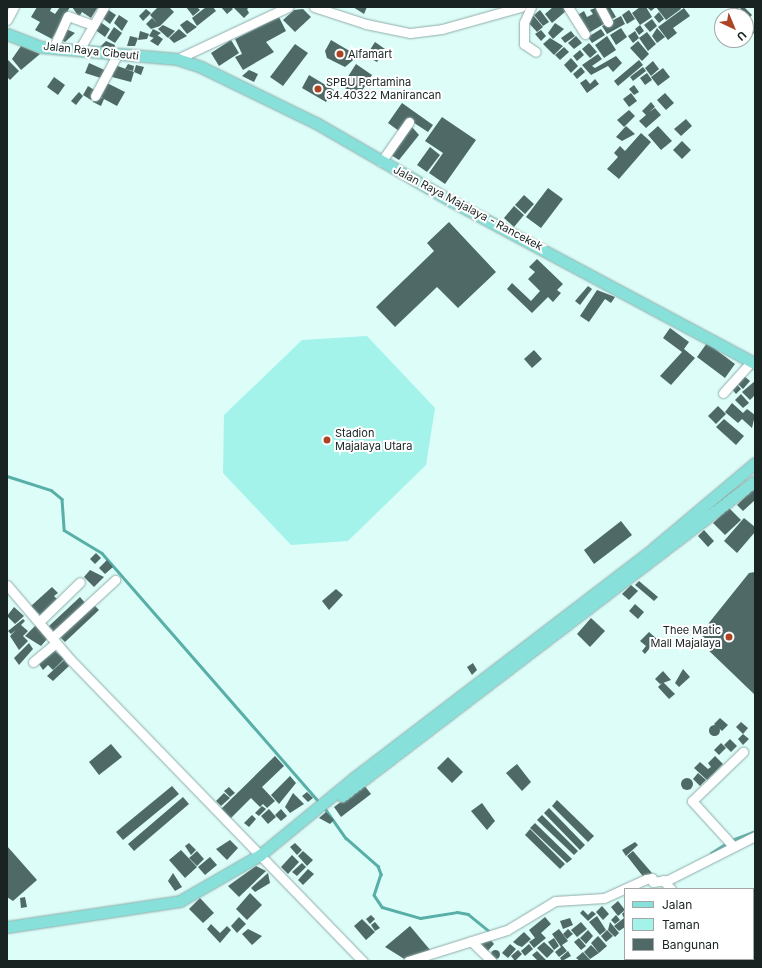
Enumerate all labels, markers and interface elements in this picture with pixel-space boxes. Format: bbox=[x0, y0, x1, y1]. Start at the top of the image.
north arrow bbox=[714, 8, 754, 48]
text: U bbox=[734, 28, 749, 44]
street label: Jalan Raya Cibeuti bbox=[43, 39, 139, 63]
place label: Alfamart bbox=[348, 47, 392, 61]
marker: Alfamart bbox=[335, 49, 345, 59]
place label: SPBU Pertamina 34.40322 Manirancan bbox=[326, 76, 441, 102]
marker: SPBU Pertamina 34.40322 Manirancan bbox=[313, 84, 323, 94]
street label: Jalan Raya Majalaya - Rancekek bbox=[391, 163, 545, 253]
place label: Stadion Majalaya Utara bbox=[335, 427, 412, 453]
marker: Stadion Majalaya Utara bbox=[322, 435, 332, 445]
place label: Thee Matic Mall Majalaya bbox=[651, 624, 721, 650]
marker: Thee Matic Mall Majalaya bbox=[724, 632, 734, 642]
legend bbox=[624, 888, 754, 960]
text: Jalan bbox=[662, 897, 692, 912]
text: Taman bbox=[662, 917, 700, 932]
text: Bangunan bbox=[662, 937, 719, 952]

